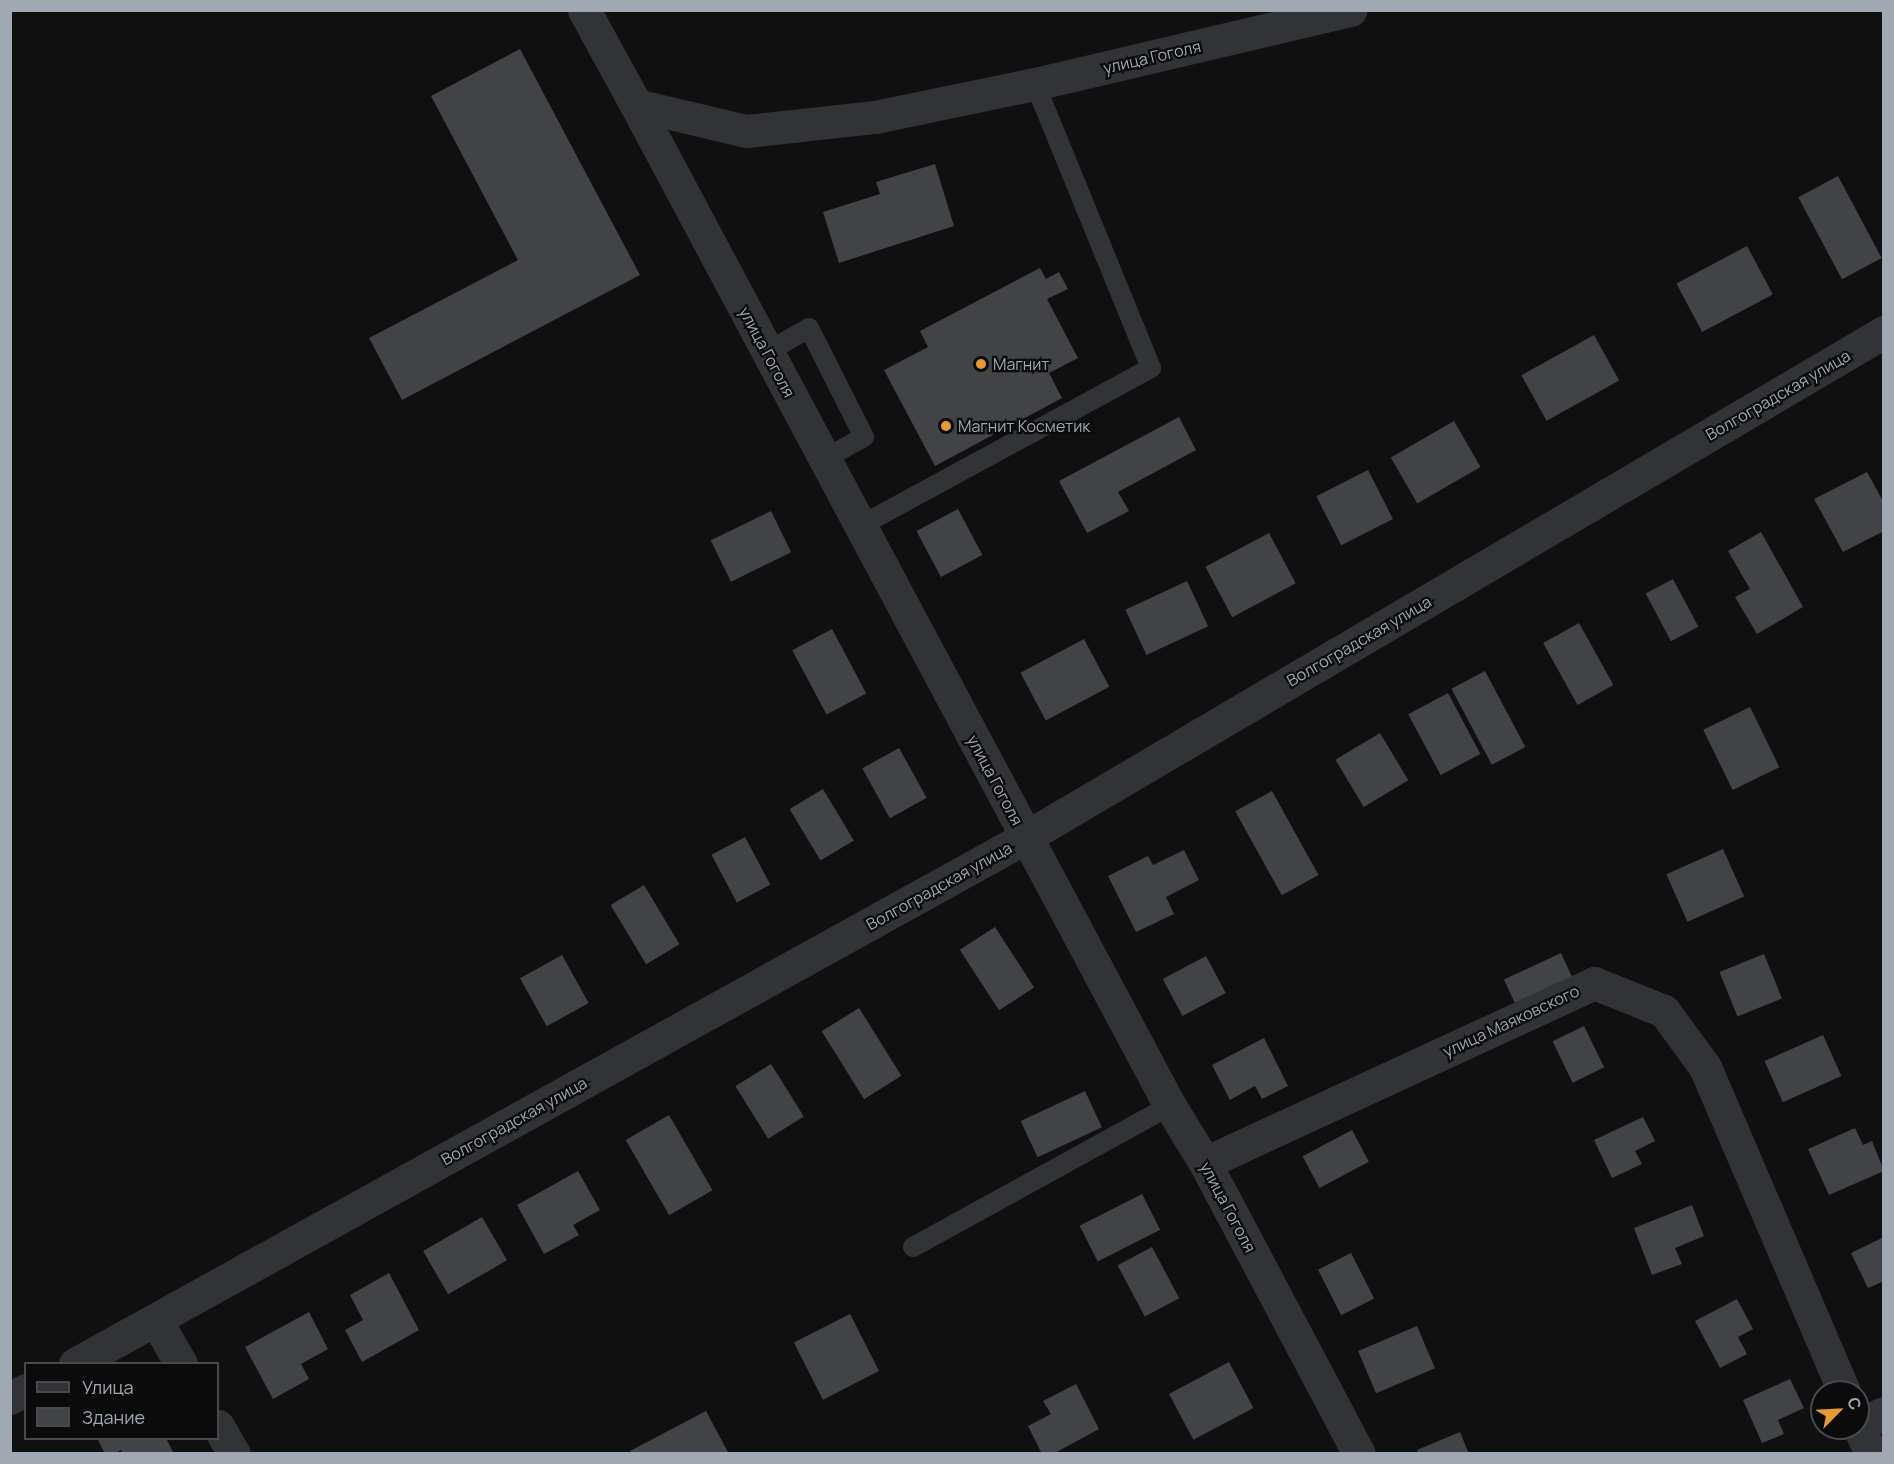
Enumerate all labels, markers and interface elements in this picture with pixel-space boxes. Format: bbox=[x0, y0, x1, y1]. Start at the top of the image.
street label: улица Гоголя bbox=[1101, 36, 1203, 78]
street label: улица Гоголя bbox=[735, 303, 799, 401]
street label: Волгоградская улица bbox=[1702, 346, 1854, 444]
place label: Магнит bbox=[993, 354, 1049, 374]
marker: Магнит bbox=[974, 357, 988, 371]
place label: Магнит Косметик bbox=[958, 416, 1090, 436]
marker: Магнит Косметик bbox=[939, 419, 953, 433]
street label: Волгоградская улица bbox=[1283, 592, 1435, 690]
street label: улица Гоголя bbox=[963, 731, 1027, 829]
street label: Волгоградская улица bbox=[863, 838, 1015, 934]
street label: улица Маяковского bbox=[1440, 981, 1582, 1061]
street label: Волгоградская улица bbox=[438, 1073, 590, 1169]
street label: улица Гоголя bbox=[1196, 1158, 1260, 1256]
legend bbox=[24, 1362, 219, 1440]
text: Улица bbox=[82, 1375, 134, 1399]
north arrow bbox=[1810, 1380, 1870, 1440]
text: С bbox=[1842, 1394, 1867, 1413]
text: Здание bbox=[82, 1405, 145, 1429]

